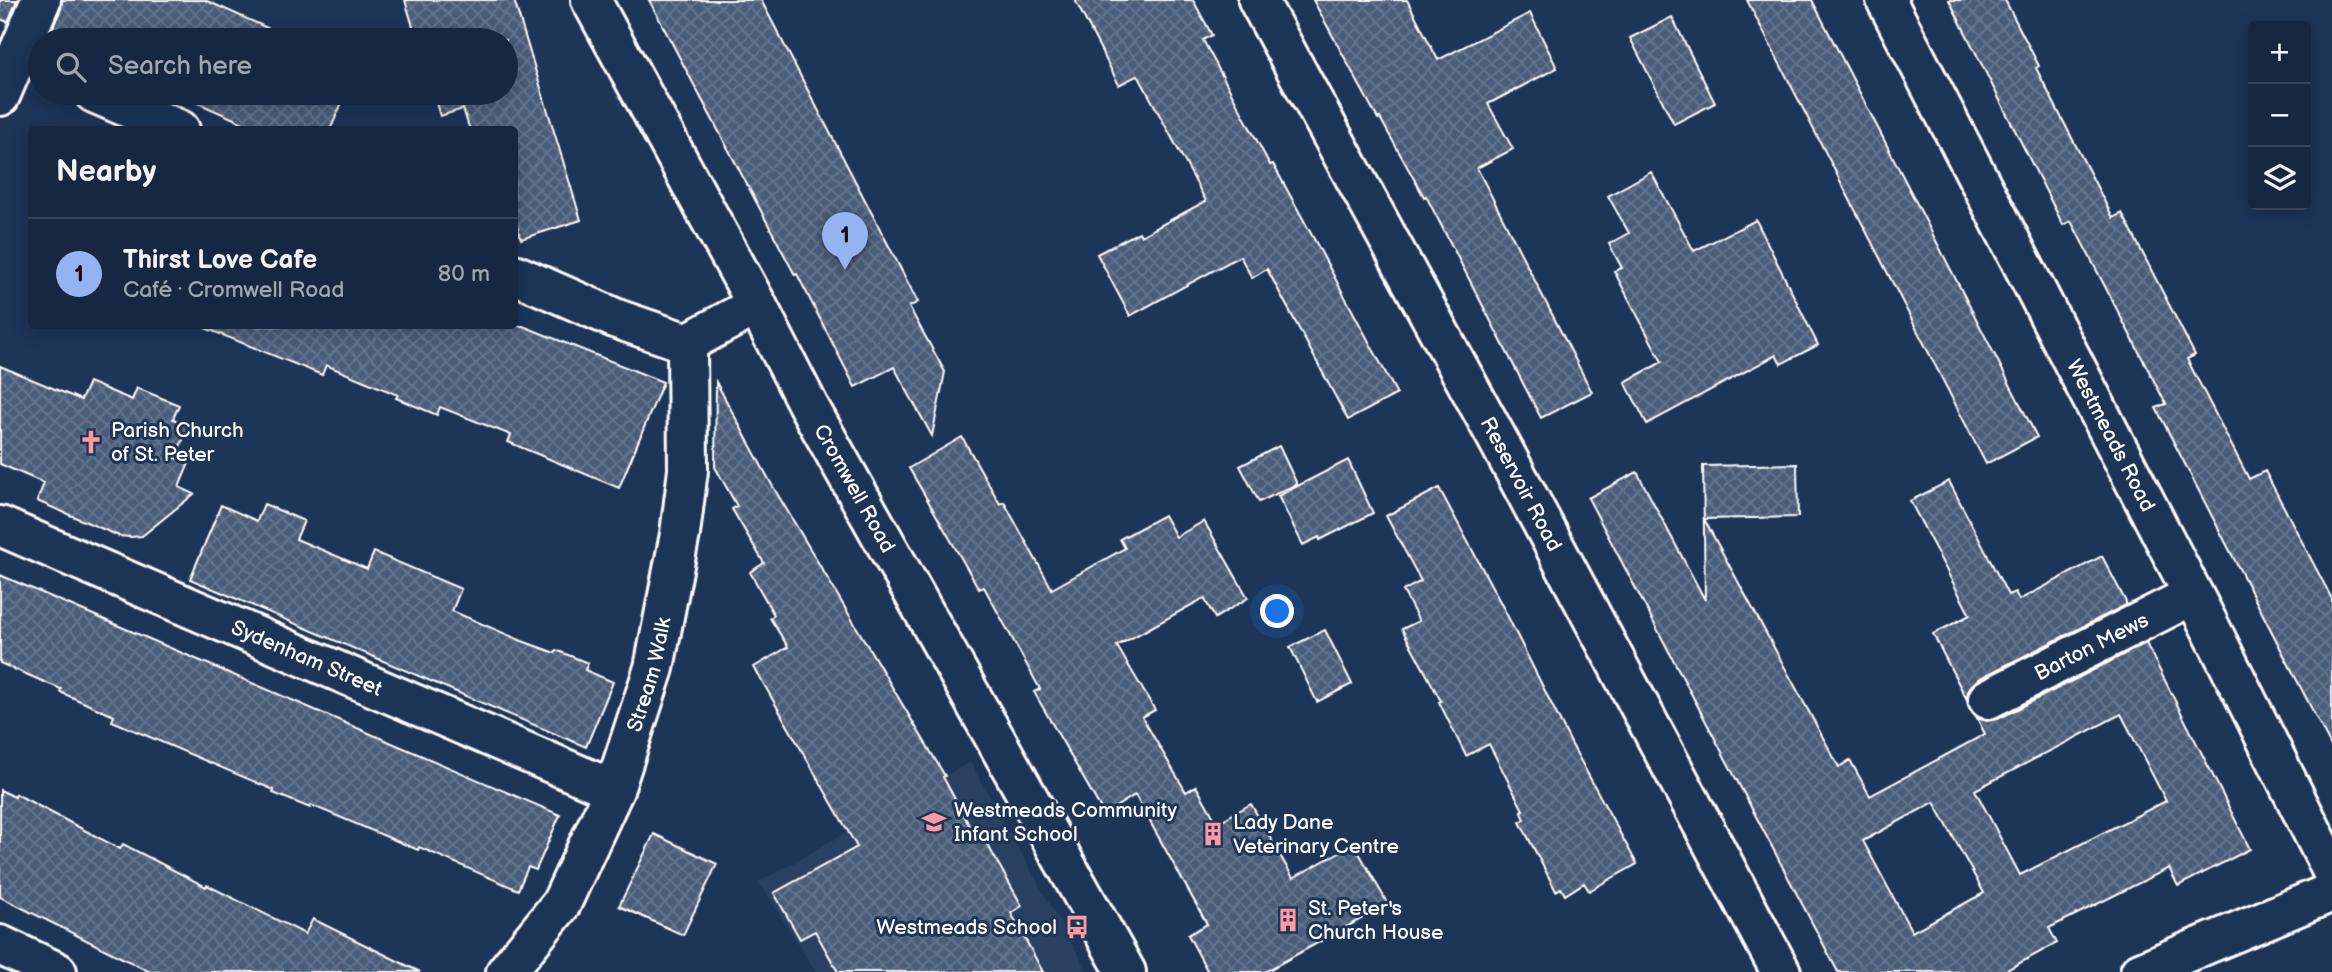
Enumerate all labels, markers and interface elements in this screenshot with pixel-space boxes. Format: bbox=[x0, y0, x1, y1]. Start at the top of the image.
map controls bbox=[2248, 21, 2311, 210]
button: + bbox=[2248, 21, 2311, 84]
search box bbox=[28, 28, 518, 105]
icon: search bbox=[52, 48, 90, 86]
text: Search here bbox=[108, 51, 252, 82]
button: − bbox=[2248, 84, 2311, 147]
button: layers bbox=[2248, 147, 2311, 210]
text: Nearby bbox=[56, 154, 156, 190]
pin: 1 bbox=[822, 212, 868, 270]
text: Thirst Love Cafe bbox=[123, 245, 317, 276]
text: 1 bbox=[74, 260, 84, 288]
text: 80 m bbox=[438, 260, 490, 288]
text: Café · Cromwell Road bbox=[123, 276, 345, 304]
street label: Westmeads Road bbox=[2061, 355, 2160, 516]
street label: Reservoir Road bbox=[1475, 413, 1567, 556]
place label: Parish Church of St. Peter bbox=[111, 418, 244, 467]
street label: Cromwell Road bbox=[808, 420, 900, 557]
church icon: Parish Church of St. Peter bbox=[77, 428, 105, 456]
your location bbox=[1260, 594, 1294, 628]
street label: Barton Mews bbox=[2031, 608, 2153, 686]
street label: Sydenham Street bbox=[227, 615, 386, 702]
street label: Stream Walk bbox=[622, 615, 677, 735]
place label: Westmeads Community Infant School bbox=[954, 798, 1177, 847]
school or university icon: Westmeads Community Infant School bbox=[920, 808, 948, 836]
place label: Lady Dane Veterinary Centre bbox=[1233, 810, 1399, 859]
building icon: Lady Dane Veterinary Centre bbox=[1199, 820, 1227, 848]
place label: St. Peter's Church House bbox=[1308, 896, 1443, 945]
building icon: St. Peter's Church House bbox=[1274, 906, 1302, 934]
bus stop icon: Westmeads School bbox=[1063, 913, 1091, 941]
place label: Westmeads School bbox=[876, 915, 1057, 940]

